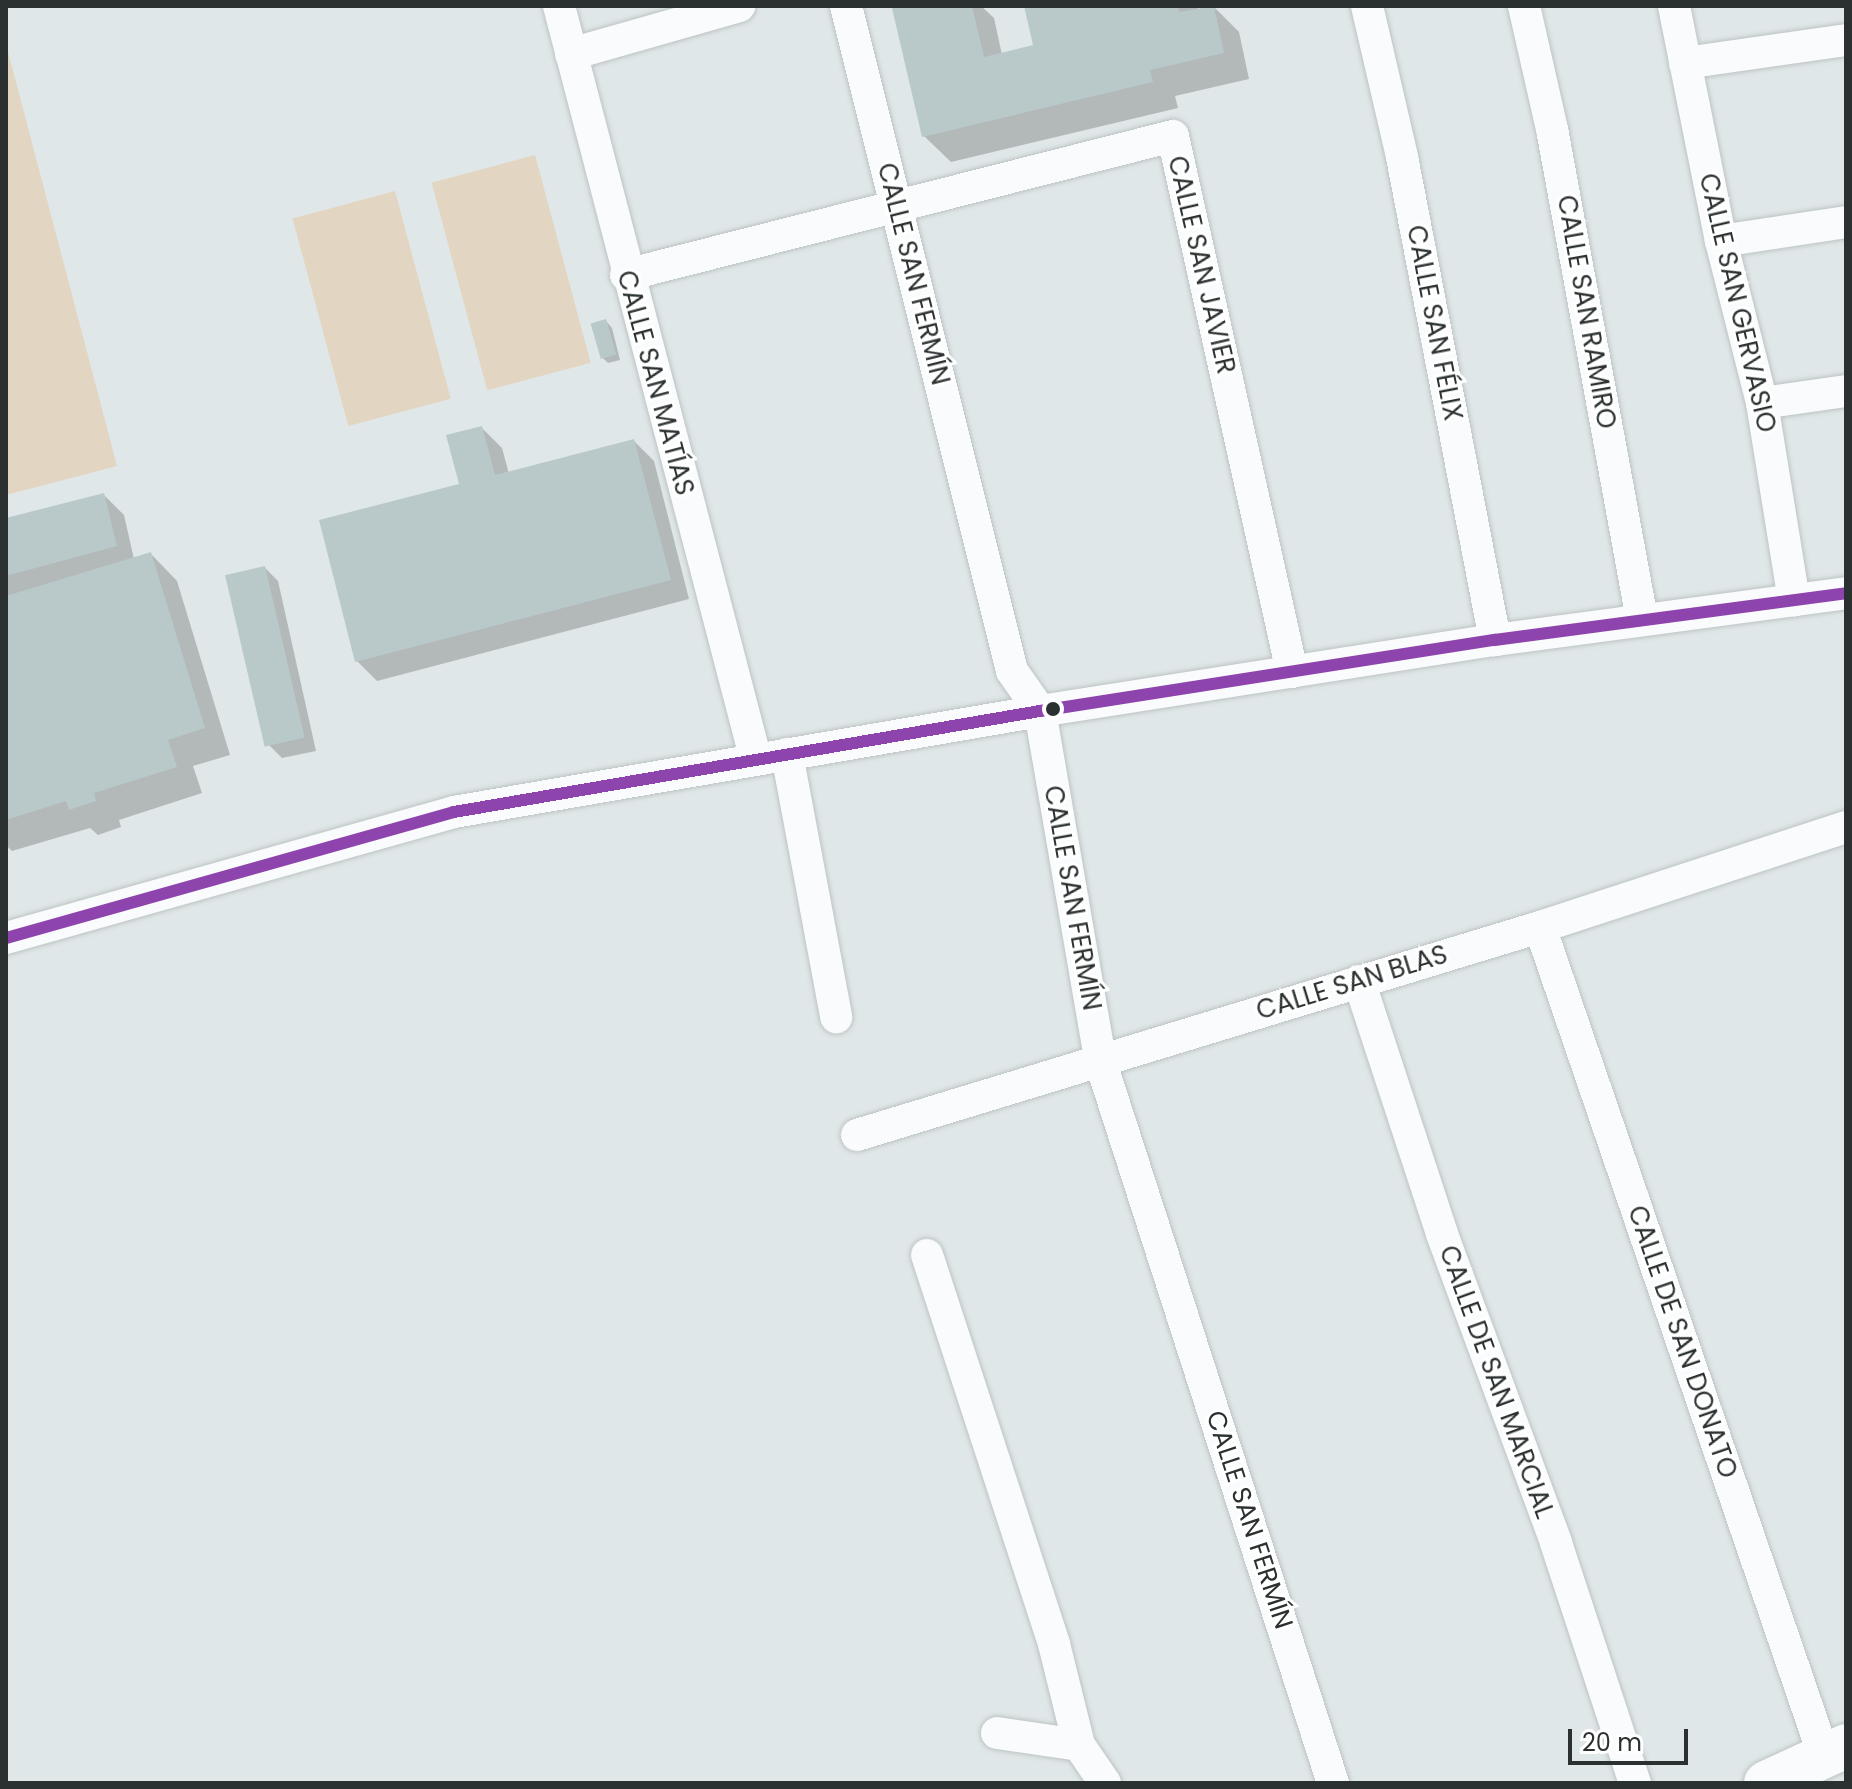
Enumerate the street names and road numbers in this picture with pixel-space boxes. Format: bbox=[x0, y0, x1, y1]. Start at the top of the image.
street label: CALLE SAN JAVIER bbox=[1161, 153, 1241, 377]
street label: CALLE SAN FERMÍN bbox=[870, 160, 956, 388]
street label: CALLE SAN GERVASIO bbox=[1692, 170, 1782, 436]
street label: CALLE SAN RAMIRO bbox=[1550, 193, 1622, 431]
street label: CALLE SAN FÉLIX bbox=[1400, 223, 1468, 423]
street label: CALLE SAN MATÍAS bbox=[610, 267, 700, 499]
street label: CALLE SAN FERMÍN bbox=[1037, 783, 1107, 1013]
street label: CALLE SAN BLAS bbox=[1253, 939, 1451, 1027]
street label: CALLE DE SAN DONATO bbox=[1621, 1202, 1743, 1482]
street label: CALLE DE SAN MARCIAL bbox=[1432, 1241, 1560, 1523]
street label: CALLE SAN FERMÍN bbox=[1199, 1407, 1299, 1633]

